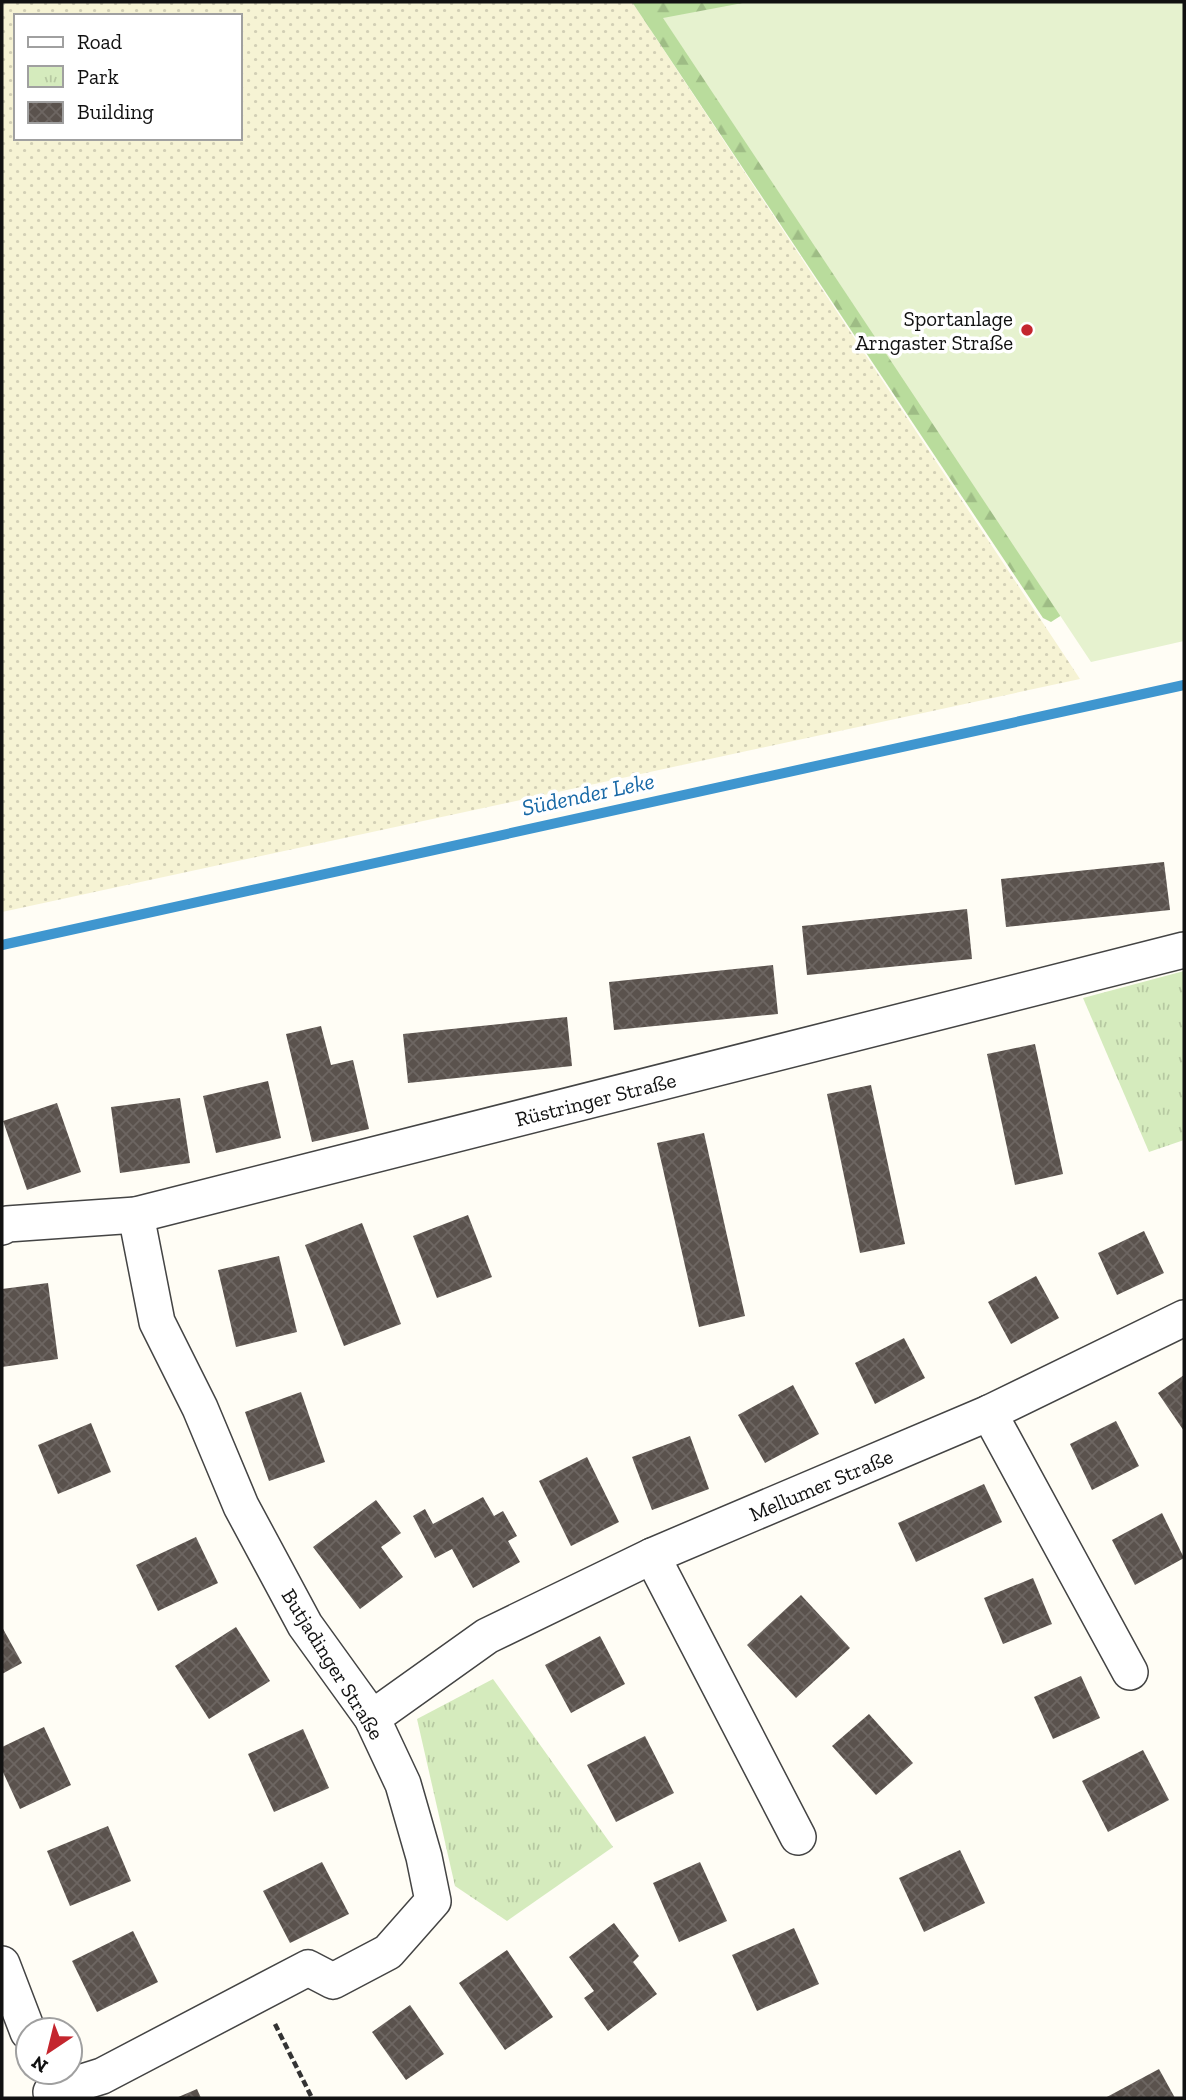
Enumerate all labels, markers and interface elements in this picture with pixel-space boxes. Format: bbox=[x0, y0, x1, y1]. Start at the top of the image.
legend bbox=[14, 14, 242, 140]
text: Road bbox=[77, 29, 123, 54]
text: Park bbox=[77, 64, 119, 89]
text: Building bbox=[77, 99, 154, 124]
place label: Sportanlage Arngaster Straße bbox=[855, 306, 1013, 355]
marker: Sportanlage Arngaster Straße bbox=[1019, 322, 1035, 338]
water label: Südender Leke bbox=[519, 766, 657, 822]
street label: Rüstringer Straße bbox=[512, 1066, 678, 1131]
street label: Mellumer Straße bbox=[745, 1443, 897, 1526]
street label: Butjadinger Straße bbox=[276, 1584, 390, 1745]
north arrow bbox=[14, 2016, 84, 2086]
text: N bbox=[27, 2051, 52, 2078]

